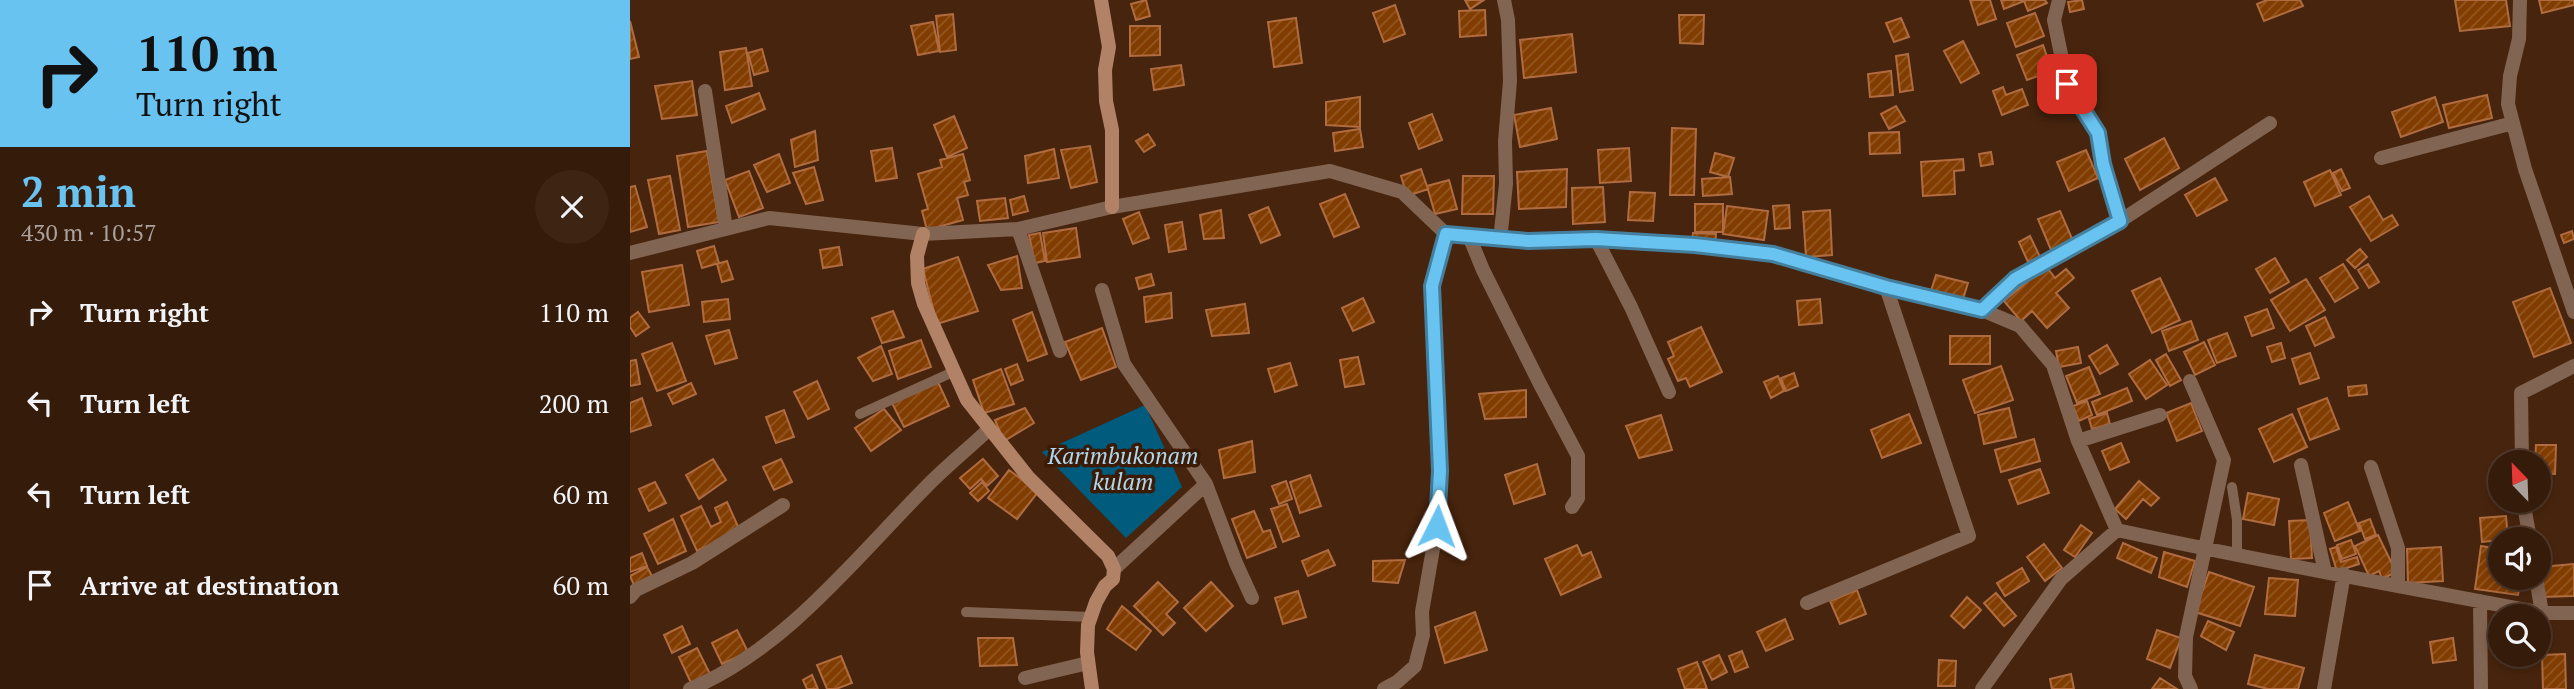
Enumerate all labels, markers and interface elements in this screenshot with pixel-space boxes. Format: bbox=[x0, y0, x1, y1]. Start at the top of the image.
text: 110 m bbox=[136, 20, 278, 85]
icon: right bbox=[21, 28, 112, 119]
pin bbox=[2037, 54, 2097, 114]
icon: arrive bbox=[2048, 65, 2086, 103]
text: Turn right bbox=[136, 83, 282, 125]
text: 2 min bbox=[21, 163, 136, 219]
button: close bbox=[535, 170, 609, 244]
text: 430 m · 10:57 bbox=[21, 217, 156, 248]
icon: right bbox=[21, 293, 59, 331]
text: Turn right bbox=[80, 295, 209, 329]
text: 110 m bbox=[539, 295, 609, 329]
icon: left bbox=[21, 384, 59, 422]
text: Turn left bbox=[80, 386, 190, 420]
text: 200 m bbox=[539, 386, 609, 420]
water label: Karimbukonam kulam bbox=[1047, 440, 1198, 497]
north arrow bbox=[2488, 450, 2552, 513]
map controls bbox=[2488, 450, 2551, 667]
icon: left bbox=[21, 475, 59, 513]
text: Turn left bbox=[80, 477, 190, 511]
text: 60 m bbox=[553, 477, 609, 511]
position arrow bbox=[1400, 489, 1474, 563]
button: sound bbox=[2488, 527, 2551, 590]
icon: arrive bbox=[21, 566, 59, 604]
text: Arrive at destination bbox=[80, 568, 339, 602]
text: 60 m bbox=[553, 568, 609, 602]
button: search bbox=[2488, 604, 2551, 667]

